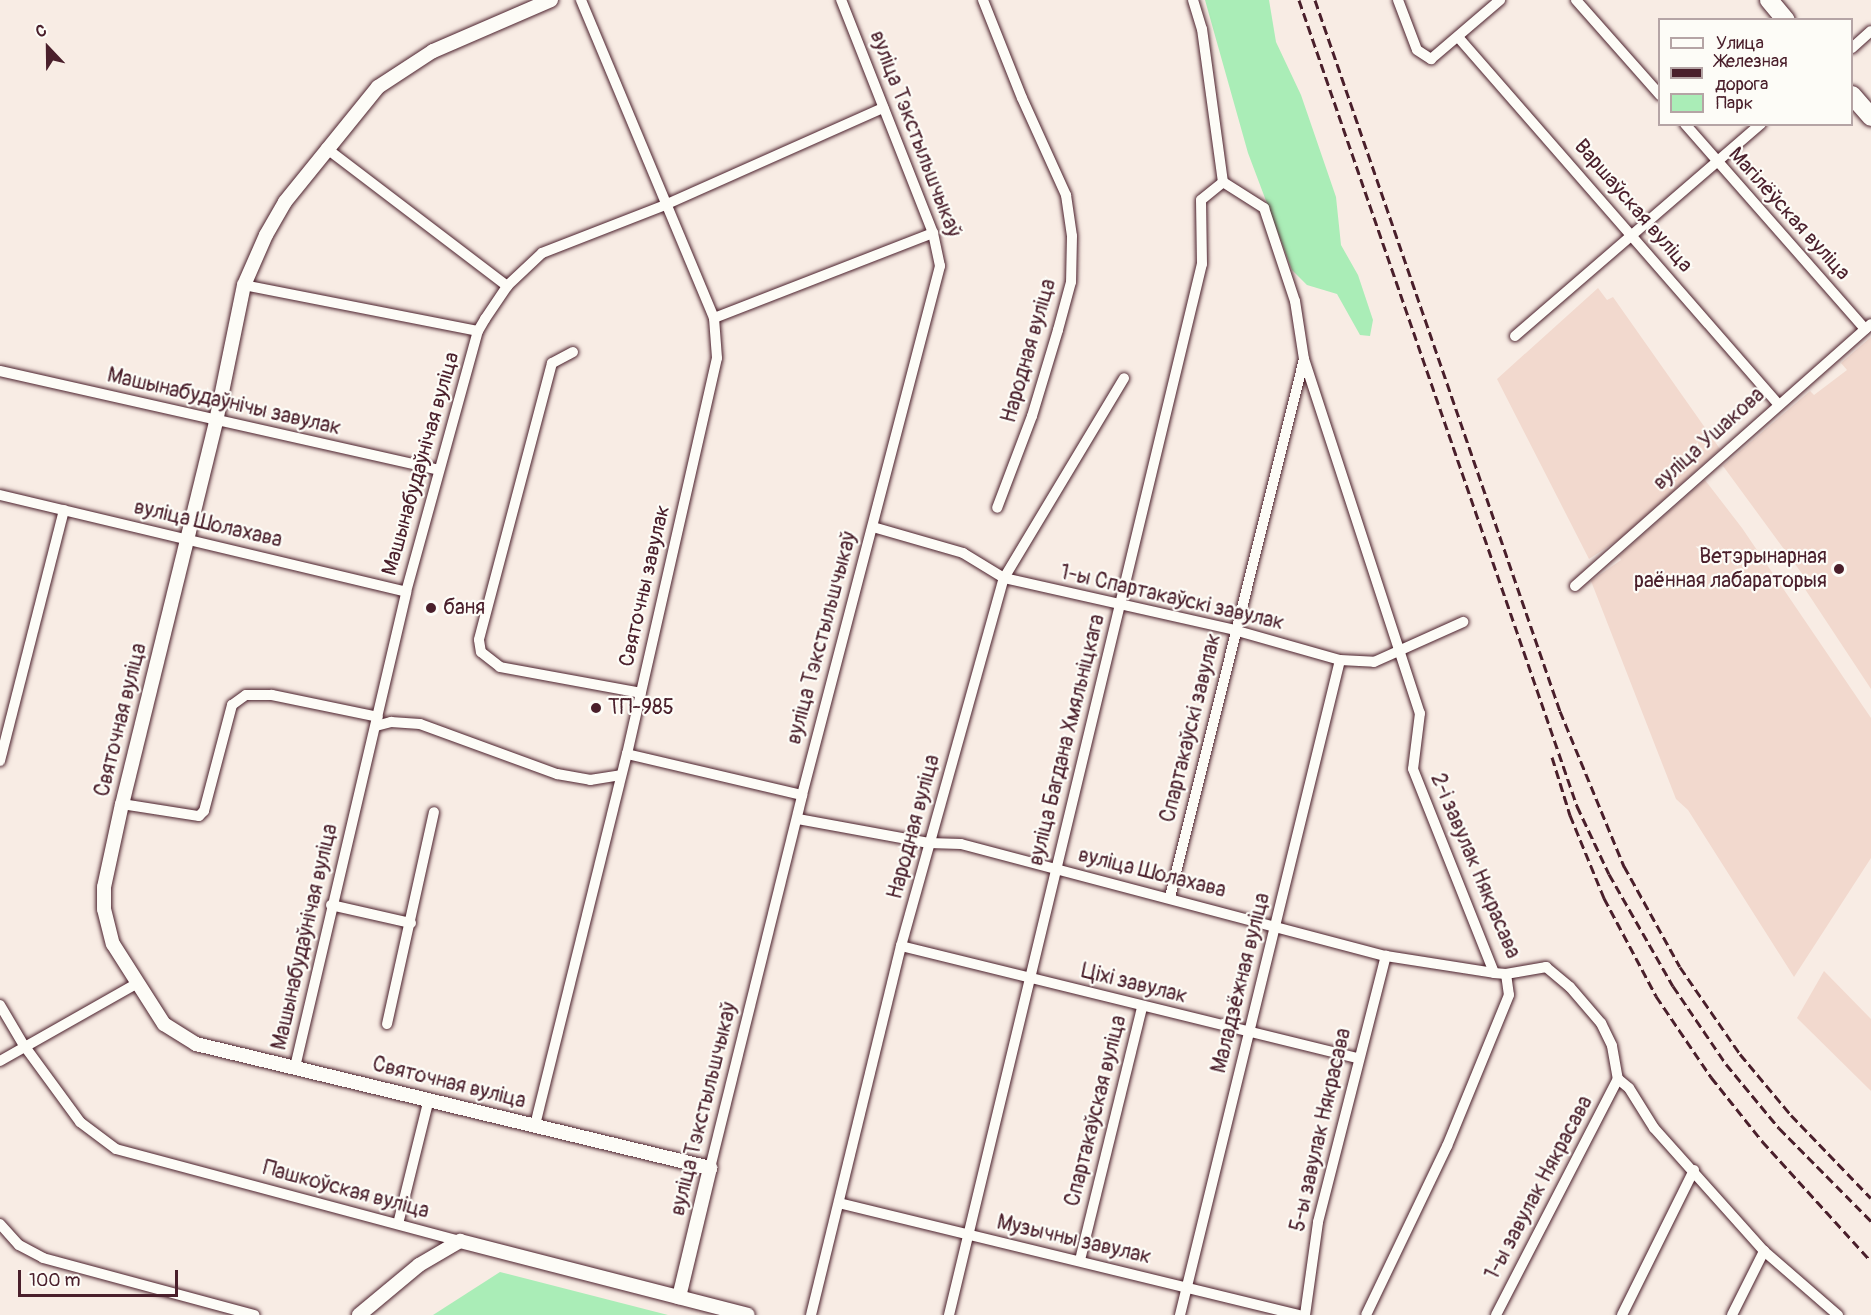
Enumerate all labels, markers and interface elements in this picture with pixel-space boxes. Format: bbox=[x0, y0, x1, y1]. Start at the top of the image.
north arrow bbox=[18, 18, 78, 78]
legend bbox=[1658, 18, 1853, 126]
text: С bbox=[33, 20, 50, 42]
street label: вуліца Тэкстыльшчыкаў bbox=[864, 27, 966, 241]
text: Улица bbox=[1716, 32, 1764, 55]
text: Железная дорога bbox=[1715, 50, 1788, 96]
text: Парк bbox=[1716, 92, 1753, 115]
street label: Варшаўская вуліца bbox=[1568, 134, 1698, 278]
street label: Магілёўская вуліца bbox=[1723, 142, 1855, 286]
street label: Народная вуліца bbox=[996, 276, 1062, 426]
street label: Машынабудаўнічая вуліца bbox=[377, 349, 465, 579]
street label: Машынабудаўнічы завулак bbox=[105, 363, 343, 441]
street label: вуліца Ушакова bbox=[1648, 382, 1770, 496]
street label: вуліца Шолахава bbox=[132, 495, 284, 553]
street label: Святочны завулак bbox=[614, 503, 676, 669]
street label: вуліца Тэкстыльшчыкаў bbox=[781, 529, 863, 747]
place label: Ветэрынарная раённая лабараторыя bbox=[1634, 544, 1827, 594]
street label: 1-ы Спартакаўскі завулак bbox=[1058, 560, 1286, 636]
marker: Ветэрынарная раённая лабараторыя bbox=[1832, 562, 1846, 576]
place label: баня bbox=[443, 595, 485, 621]
marker: баня bbox=[424, 601, 438, 615]
street label: вуліца Багдана Хмяльніцкага bbox=[1024, 612, 1110, 868]
street label: Спартакаўскі завулак bbox=[1155, 631, 1227, 825]
street label: Святочная вуліца bbox=[90, 641, 152, 799]
place label: ТП-985 bbox=[608, 695, 674, 721]
marker: ТП-985 bbox=[589, 701, 603, 715]
street label: Народная вуліца bbox=[883, 752, 945, 902]
street label: 2-і завулак Някрасава bbox=[1425, 770, 1525, 962]
street label: Машынабудаўнічая вуліца bbox=[267, 821, 343, 1053]
street label: вуліца Шолахава bbox=[1076, 842, 1228, 904]
street label: Маладзёжная вуліца bbox=[1206, 890, 1276, 1076]
street label: Ціхі завулак bbox=[1078, 959, 1190, 1009]
street label: вуліца Тэкстыльшчыкаў bbox=[665, 1000, 743, 1218]
street label: Спартакаўская вуліца bbox=[1060, 1013, 1132, 1209]
street label: 5-ы завулак Някрасава bbox=[1285, 1026, 1357, 1234]
street label: Святочная вуліца bbox=[370, 1052, 528, 1114]
street label: 1-ы завулак Някрасава bbox=[1480, 1092, 1598, 1284]
street label: Пашкоўская вуліца bbox=[260, 1156, 432, 1224]
street label: Музычны завулак bbox=[994, 1210, 1154, 1270]
scale bar bbox=[21, 1258, 182, 1296]
text: 100 m bbox=[29, 1269, 81, 1292]

